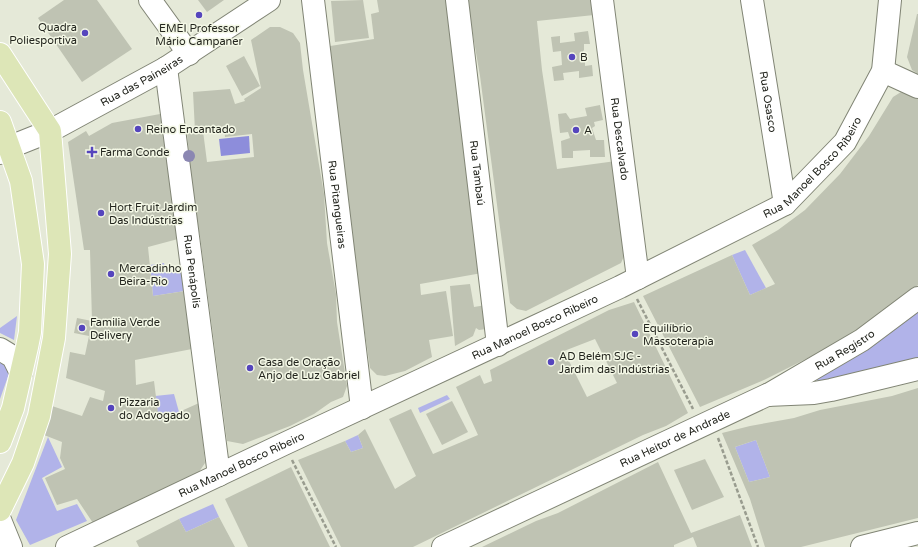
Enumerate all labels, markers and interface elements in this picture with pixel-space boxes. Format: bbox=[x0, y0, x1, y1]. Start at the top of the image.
marker: EMEI Professor Mário Campaner bbox=[194, 10, 204, 20]
place label: Quadra Poliesportiva bbox=[9, 21, 77, 47]
place label: EMEI Professor Mário Campaner bbox=[155, 22, 244, 48]
marker: Quadra Poliesportiva bbox=[80, 28, 90, 38]
place label: B bbox=[580, 51, 588, 64]
marker: B bbox=[567, 52, 577, 62]
street label: Rua das Paineiras bbox=[98, 53, 185, 109]
street label: Rua Osasco bbox=[757, 70, 779, 134]
street label: Rua Descalvado bbox=[608, 97, 631, 181]
street label: Rua Manoel Bosco Ribeiro bbox=[761, 114, 864, 221]
place label: Reino Encantado bbox=[146, 123, 236, 136]
marker: Reino Encantado bbox=[133, 124, 143, 134]
place label: A bbox=[584, 124, 592, 137]
marker: A bbox=[571, 125, 581, 135]
street label: Rua Tambaú bbox=[467, 140, 487, 206]
place label: Farma Conde bbox=[100, 146, 169, 159]
marker: Farma Conde bbox=[87, 147, 97, 157]
street label: Rua Pitangueiras bbox=[325, 160, 349, 250]
place label: Hort Fruit Jardim Das Indústrias bbox=[109, 201, 197, 227]
marker: Hort Fruit Jardim Das Indústrias bbox=[96, 208, 106, 218]
street label: Rua Penápolis bbox=[181, 234, 203, 309]
place label: Mercadinho Beira-Rio bbox=[119, 262, 182, 288]
marker: Mercadinho Beira-Rio bbox=[106, 269, 116, 279]
street label: Rua Manoel Bosco Ribeiro bbox=[470, 292, 601, 362]
place label: Familia Verde Delivery bbox=[90, 316, 160, 342]
place label: Equilíbrio Massoterapia bbox=[643, 322, 714, 348]
marker: Familia Verde Delivery bbox=[77, 323, 87, 333]
street label: Rua Registro bbox=[813, 327, 878, 373]
marker: Equilíbrio Massoterapia bbox=[630, 329, 640, 339]
place label: AD Belém SJC - Jardim das Indústrias bbox=[559, 350, 669, 376]
place label: Casa de Oração Anjo de Luz Gabriel bbox=[258, 356, 360, 382]
marker: AD Belém SJC - Jardim das Indústrias bbox=[546, 357, 556, 367]
marker: Casa de Oração Anjo de Luz Gabriel bbox=[245, 363, 255, 373]
place label: Pizzaria do Advogado bbox=[119, 396, 190, 422]
marker: Pizzaria do Advogado bbox=[106, 403, 116, 413]
street label: Rua Heitor de Andrade bbox=[618, 407, 732, 470]
street label: Rua Manoel Bosco Ribeiro bbox=[176, 429, 307, 500]

